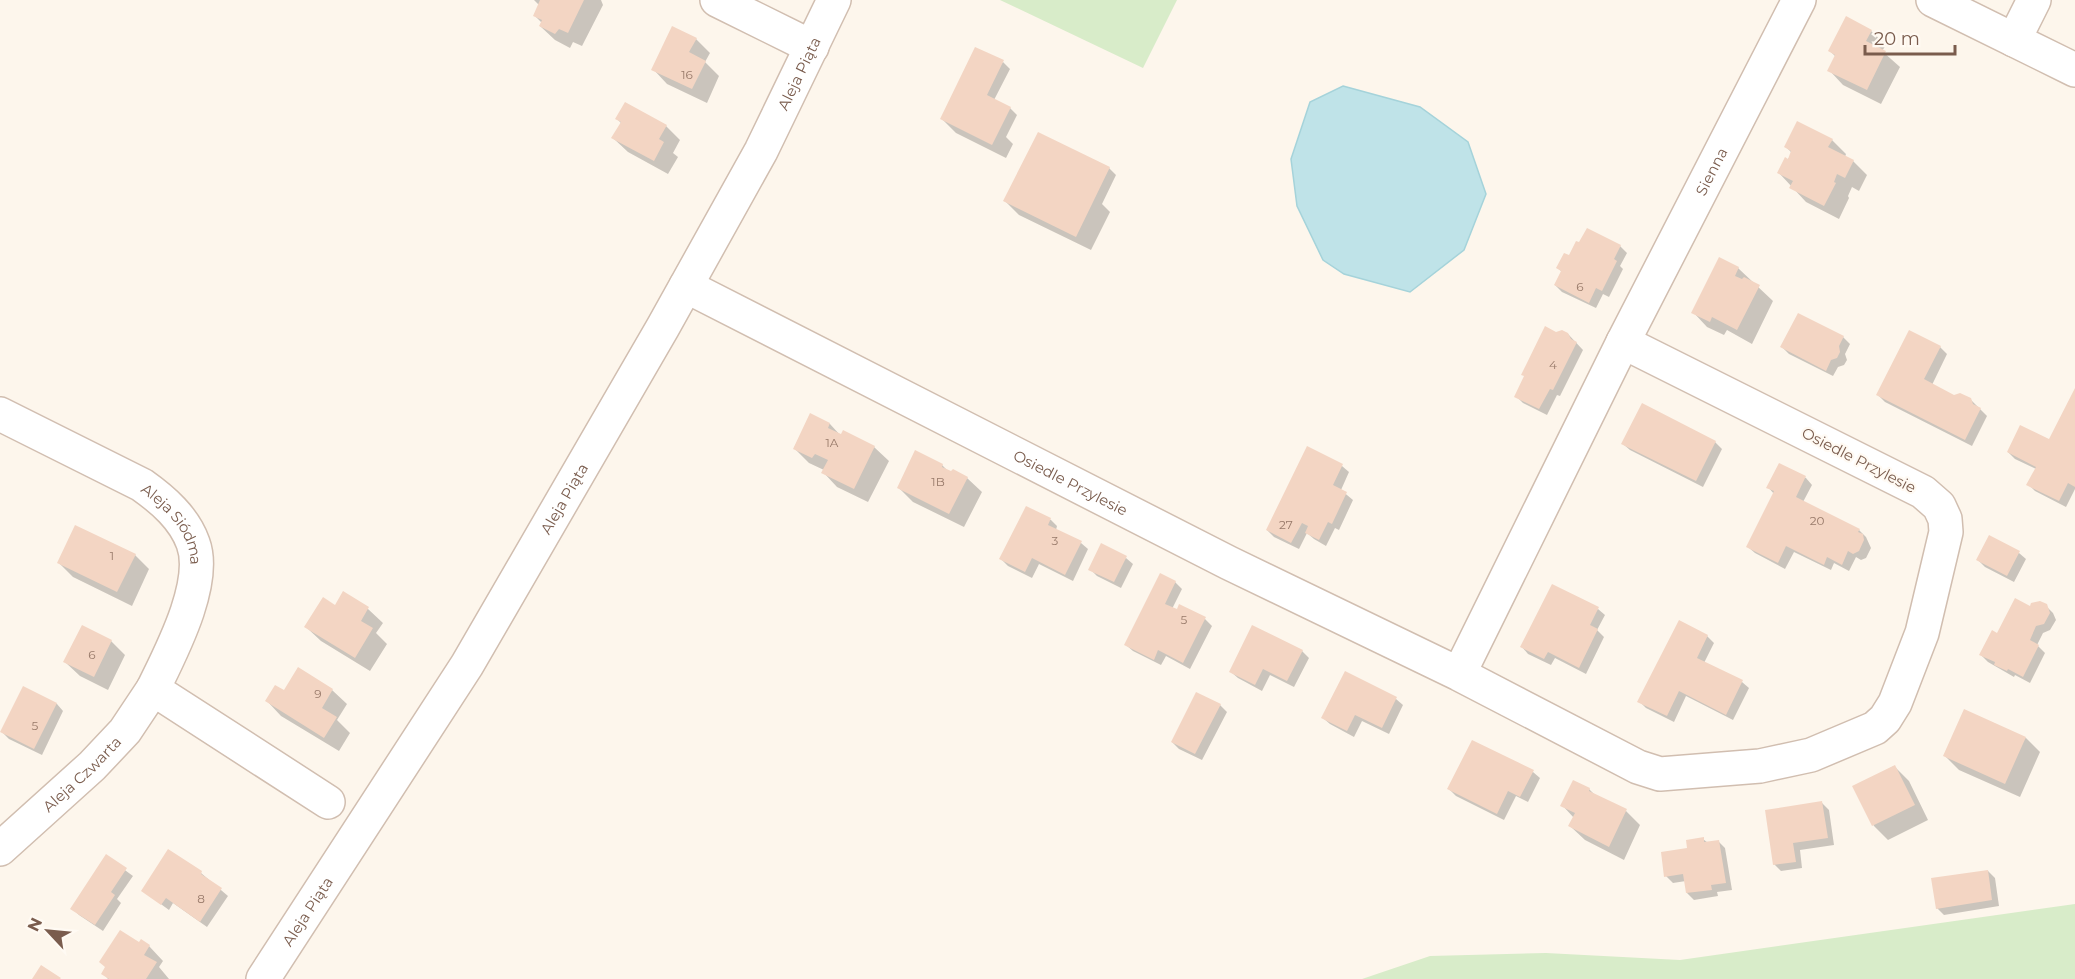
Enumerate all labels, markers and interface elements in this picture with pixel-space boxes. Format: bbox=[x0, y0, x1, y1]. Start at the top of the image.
scale bar bbox=[1865, 18, 1955, 56]
text: 20 m bbox=[1874, 28, 1920, 50]
street label: Aleja Piąta bbox=[773, 34, 824, 113]
house number: 16 bbox=[681, 67, 693, 82]
street label: Sienna bbox=[1691, 144, 1731, 199]
house number: 6 bbox=[1576, 279, 1584, 294]
house number: 4 bbox=[1549, 357, 1557, 372]
street label: Osiedle Przylesie bbox=[1799, 423, 1919, 497]
house number: 1A bbox=[826, 435, 839, 450]
street label: Osiedle Przylesie bbox=[1010, 445, 1131, 519]
street label: Aleja Piąta bbox=[536, 459, 592, 537]
house number: 1B bbox=[931, 474, 945, 489]
street label: Aleja Siódma bbox=[138, 479, 206, 565]
house number: 20 bbox=[1810, 513, 1824, 528]
house number: 27 bbox=[1279, 517, 1293, 532]
house number: 3 bbox=[1052, 533, 1059, 548]
house number: 1 bbox=[110, 548, 114, 563]
house number: 5 bbox=[1181, 612, 1188, 627]
house number: 6 bbox=[88, 647, 96, 662]
house number: 9 bbox=[314, 686, 322, 701]
house number: 5 bbox=[32, 718, 39, 733]
street label: Aleja Czwarta bbox=[38, 732, 125, 816]
street label: Aleja Piąta bbox=[278, 873, 337, 949]
house number: 8 bbox=[197, 891, 205, 906]
north arrow bbox=[18, 901, 78, 961]
text: N bbox=[24, 915, 46, 935]

